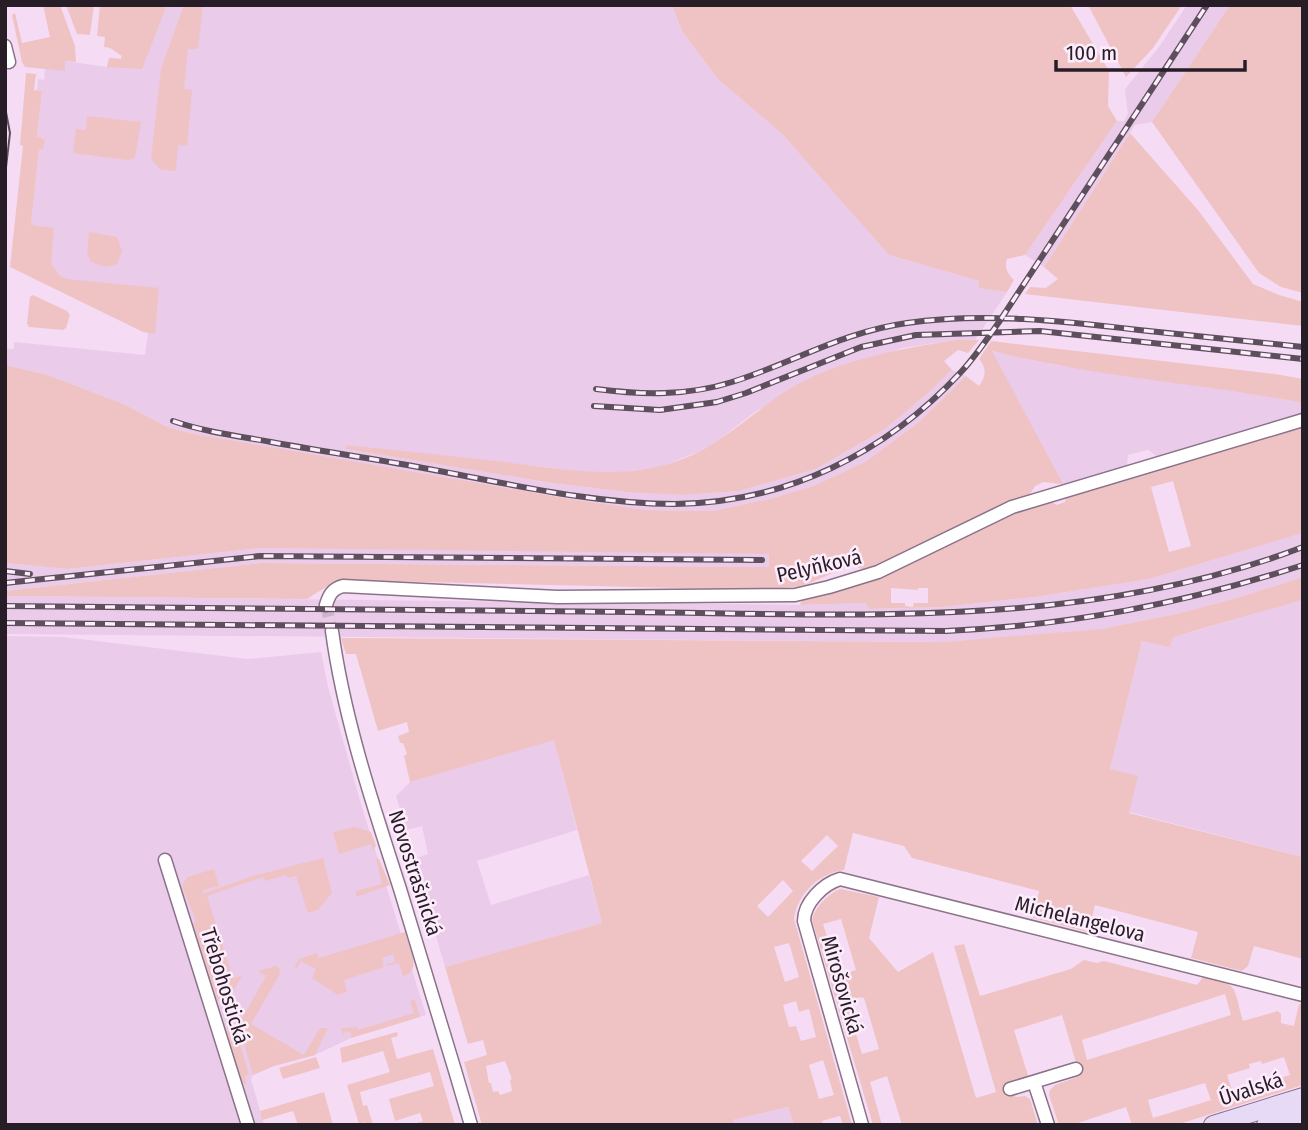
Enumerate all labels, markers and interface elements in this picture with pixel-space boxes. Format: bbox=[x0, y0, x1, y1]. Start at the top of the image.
scale bar bbox=[1056, 28, 1245, 72]
text: 100 m bbox=[1066, 40, 1117, 66]
street label: Pelyňková bbox=[774, 544, 864, 588]
street label: Novostrašnická bbox=[382, 807, 448, 939]
street label: Michelangelova bbox=[1012, 890, 1148, 948]
street label: Třebohostická bbox=[195, 925, 255, 1047]
street label: Mirošovická bbox=[816, 933, 868, 1037]
street label: Úvalská bbox=[1216, 1066, 1286, 1112]

